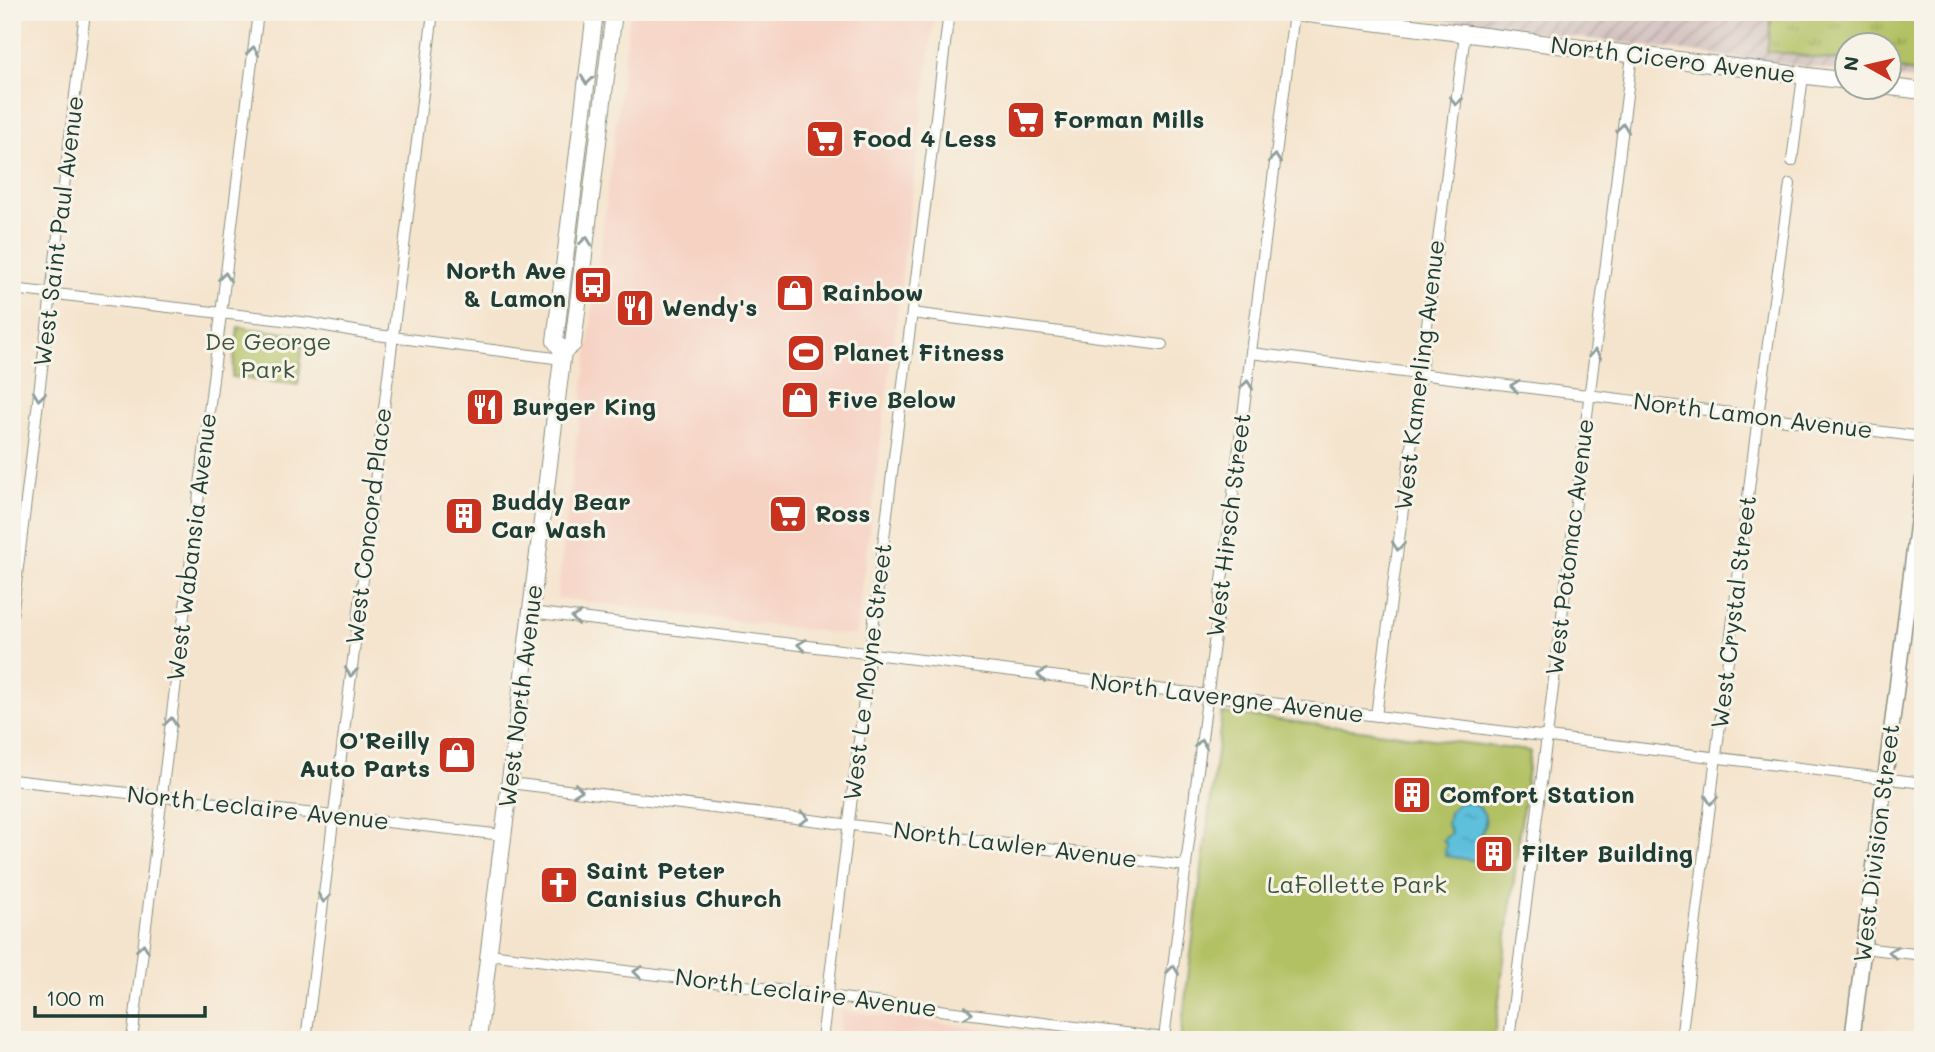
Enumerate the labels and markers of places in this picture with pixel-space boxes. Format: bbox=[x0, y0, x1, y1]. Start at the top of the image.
supermarket icon: Forman Mills bbox=[1005, 99, 1047, 141]
place label: Forman Mills bbox=[1053, 103, 1204, 134]
supermarket icon: Food 4 Less bbox=[804, 118, 846, 160]
place label: Food 4 Less bbox=[852, 122, 997, 153]
place label: North Ave & Lamon bbox=[446, 254, 566, 313]
bus stop icon: North Ave & Lamon bbox=[572, 264, 614, 306]
shop icon: Rainbow bbox=[774, 272, 816, 314]
place label: Rainbow bbox=[822, 276, 924, 307]
restaurant icon: Wendy's bbox=[614, 287, 656, 329]
place label: Wendy's bbox=[662, 291, 757, 322]
sports icon: Planet Fitness bbox=[785, 332, 827, 374]
place label: Planet Fitness bbox=[833, 336, 1004, 367]
shop icon: Five Below bbox=[779, 379, 821, 421]
place label: Five Below bbox=[827, 383, 956, 414]
restaurant icon: Burger King bbox=[464, 386, 506, 428]
place label: Burger King bbox=[512, 390, 656, 421]
place label: Buddy Bear Car Wash bbox=[491, 485, 631, 544]
supermarket icon: Ross bbox=[767, 493, 809, 535]
building icon: Buddy Bear Car Wash bbox=[443, 495, 485, 537]
place label: Ross bbox=[815, 497, 870, 528]
place label: O'Reilly Auto Parts bbox=[299, 724, 430, 783]
shop icon: O'Reilly Auto Parts bbox=[436, 734, 478, 776]
building icon: Comfort Station bbox=[1391, 774, 1433, 816]
place label: Comfort Station bbox=[1439, 778, 1635, 809]
building icon: Filter Building bbox=[1473, 833, 1515, 875]
place label: Filter Building bbox=[1521, 837, 1693, 868]
place label: Saint Peter Canisius Church bbox=[586, 854, 781, 913]
church icon: Saint Peter Canisius Church bbox=[538, 864, 580, 906]

